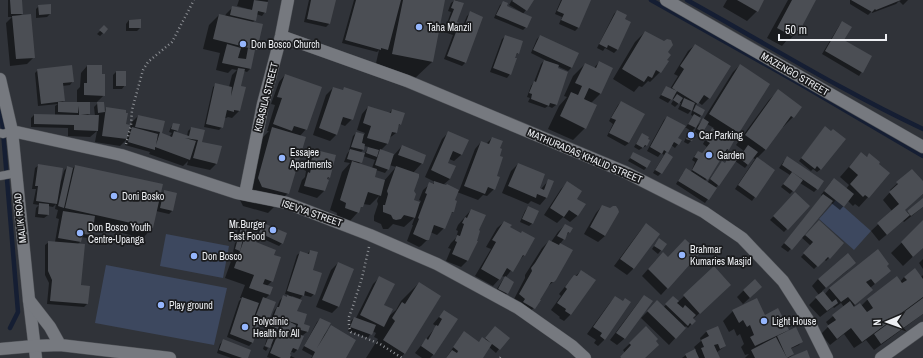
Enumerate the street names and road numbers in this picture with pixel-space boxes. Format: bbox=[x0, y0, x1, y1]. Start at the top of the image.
street label: MAZENGO STREET bbox=[759, 49, 831, 99]
street label: KIBASILA STREET bbox=[251, 61, 281, 133]
street label: MATHURADAS KHALID STREET bbox=[526, 126, 644, 186]
street label: MALIK ROAD bbox=[11, 192, 29, 244]
street label: ISEVYA STREET bbox=[280, 197, 344, 229]

